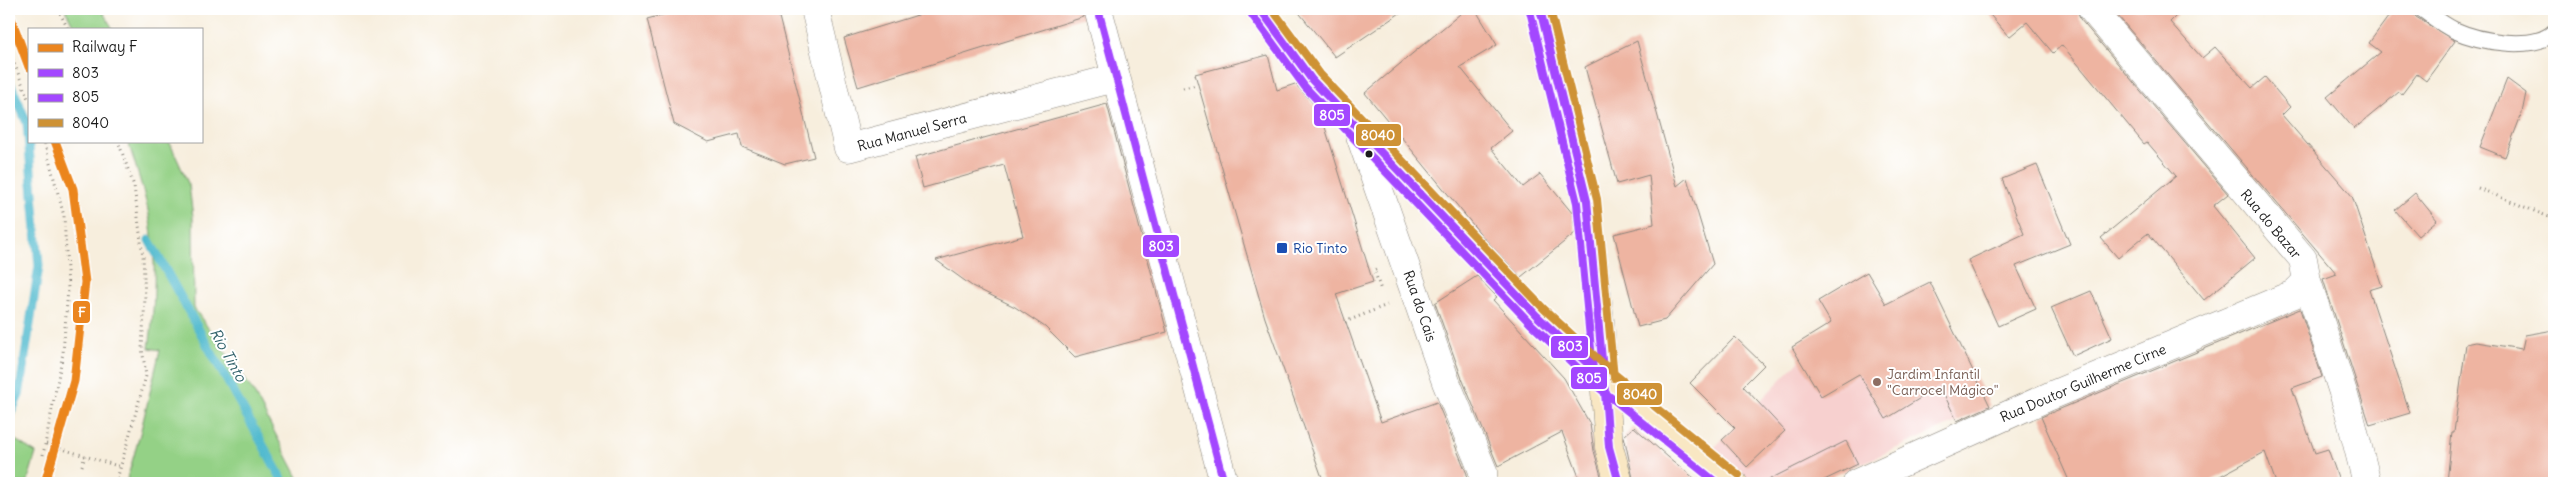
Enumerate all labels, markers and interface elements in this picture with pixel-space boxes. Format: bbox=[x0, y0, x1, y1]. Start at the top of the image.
legend bbox=[28, 28, 202, 142]
text: Railway F bbox=[72, 37, 138, 56]
text: 803 bbox=[72, 63, 99, 82]
text: 805 bbox=[72, 87, 99, 106]
line badge: 805 bbox=[1313, 103, 1351, 127]
text: 805 bbox=[1319, 106, 1345, 124]
street label: Rua Manuel Serra bbox=[855, 109, 969, 155]
text: 8040 bbox=[72, 113, 109, 132]
line badge: 8040 bbox=[1355, 123, 1402, 147]
text: 8040 bbox=[1361, 126, 1395, 144]
unlabelled marker bbox=[1364, 149, 1374, 159]
street label: Rua do Bazar bbox=[2237, 186, 2305, 263]
line badge: 803 bbox=[1142, 234, 1180, 258]
text: 803 bbox=[1148, 237, 1174, 255]
place label: Rio Tinto bbox=[1293, 239, 1347, 257]
marker: Rio Tinto bbox=[1275, 241, 1289, 255]
street label: Rua do Cais bbox=[1399, 268, 1441, 344]
line badge: F bbox=[72, 300, 91, 324]
text: F bbox=[78, 303, 86, 321]
water label: Rio Tinto bbox=[206, 325, 252, 386]
line badge: 803 bbox=[1550, 335, 1589, 359]
text: 803 bbox=[1557, 337, 1583, 355]
street label: Rua Doutor Guilherme Cirne bbox=[1997, 340, 2169, 426]
place label: Jardim Infantil "Carrocel Mágico" bbox=[1887, 365, 1999, 399]
line badge: 805 bbox=[1570, 366, 1608, 390]
text: 805 bbox=[1576, 369, 1602, 387]
marker: Jardim Infantil "Carrocel Mágico" bbox=[1871, 376, 1883, 388]
line badge: 8040 bbox=[1616, 382, 1663, 406]
text: 8040 bbox=[1623, 385, 1657, 403]

